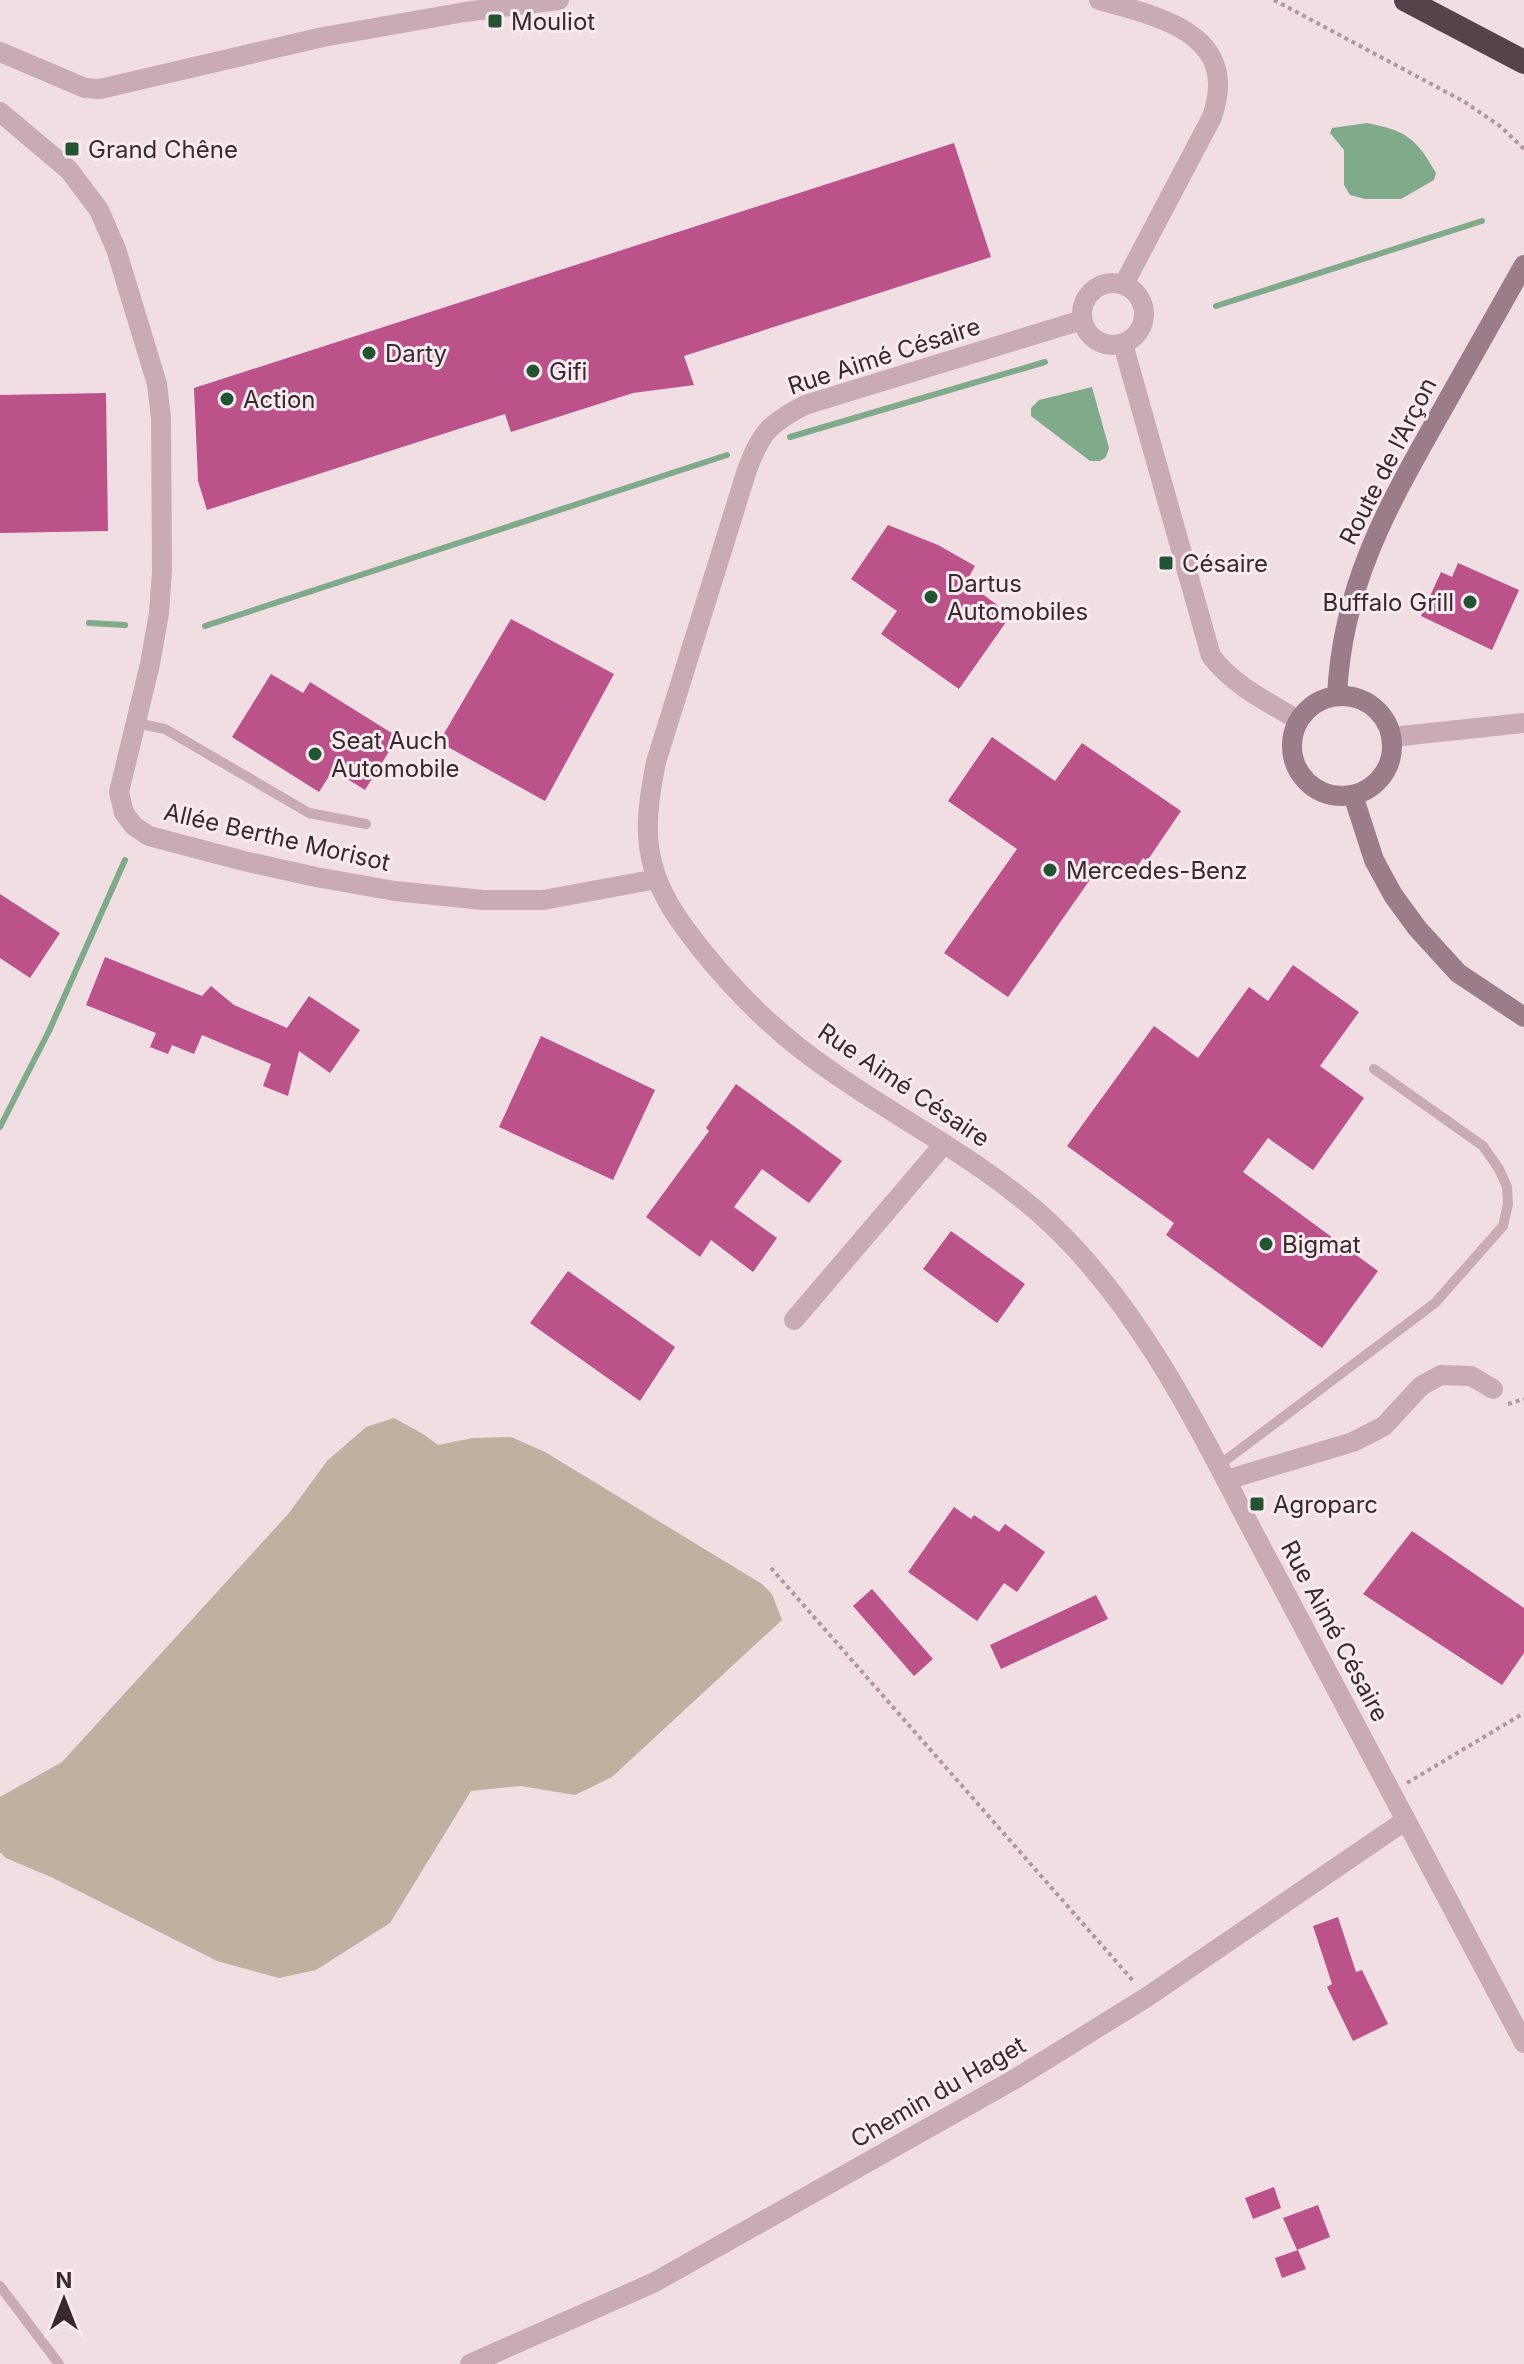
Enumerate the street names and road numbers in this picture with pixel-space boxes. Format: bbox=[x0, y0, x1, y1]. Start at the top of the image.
street label: Rue Aimé Césaire bbox=[784, 311, 984, 401]
street label: Route de l’Arçon bbox=[1333, 373, 1443, 549]
street label: Allée Berthe Morisot bbox=[161, 797, 393, 877]
street label: Rue Aimé Césaire bbox=[813, 1017, 995, 1153]
street label: Rue Aimé Césaire bbox=[1275, 1536, 1395, 1726]
street label: Chemin du Haget bbox=[845, 2030, 1031, 2154]

